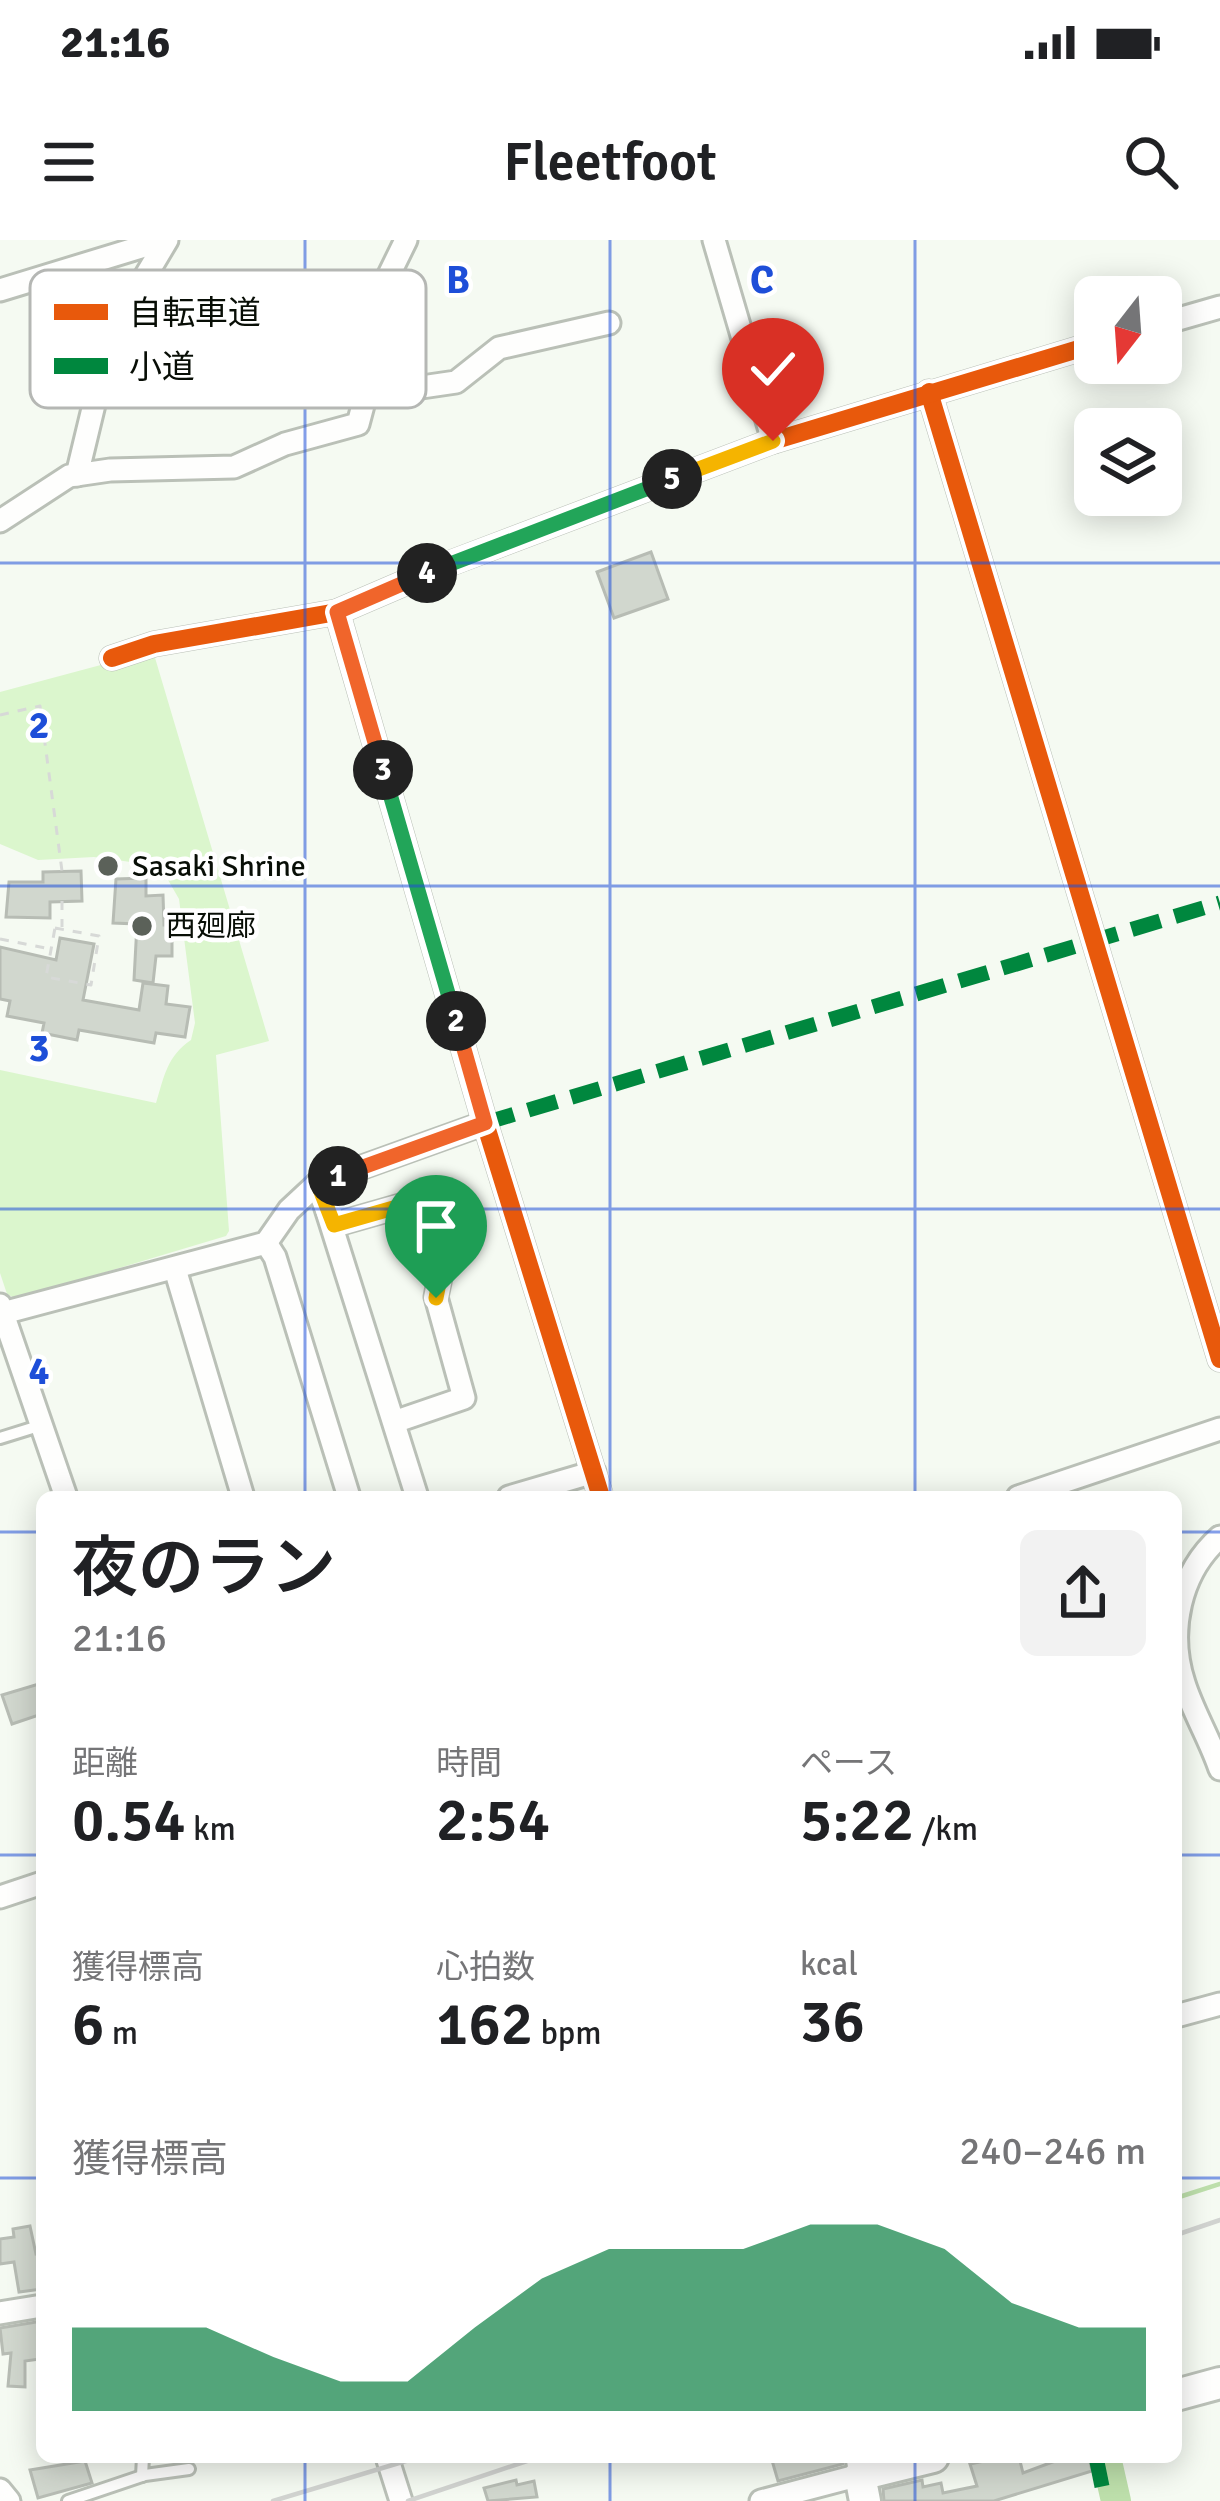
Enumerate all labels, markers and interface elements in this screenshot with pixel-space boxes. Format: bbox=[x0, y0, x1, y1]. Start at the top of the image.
text: 21:16 bbox=[60, 15, 170, 70]
icon: menu bbox=[36, 129, 102, 195]
text: Fleetfoot bbox=[503, 129, 717, 196]
icon: search bbox=[1118, 129, 1184, 195]
text: B bbox=[446, 256, 470, 304]
text: C bbox=[750, 256, 774, 304]
legend bbox=[30, 270, 426, 408]
north arrow bbox=[1074, 276, 1182, 384]
map controls bbox=[1074, 276, 1182, 516]
text: 自転車道 bbox=[129, 293, 261, 334]
pin bbox=[722, 318, 824, 441]
icon: check bbox=[740, 336, 806, 402]
text: 小道 bbox=[129, 347, 195, 388]
button: layers bbox=[1074, 408, 1182, 516]
pin: 5 bbox=[642, 449, 702, 509]
text: 5 bbox=[663, 458, 681, 499]
pin: 4 bbox=[397, 543, 457, 603]
text: 4 bbox=[418, 552, 436, 593]
text: 2 bbox=[28, 701, 50, 749]
pin: 3 bbox=[353, 740, 413, 800]
text: 3 bbox=[374, 749, 392, 790]
place label: Sasaki Shrine bbox=[132, 848, 306, 885]
marker: Sasaki Shrine bbox=[95, 853, 121, 879]
place label: 西廻廊 bbox=[166, 908, 256, 945]
marker: 西廻廊 bbox=[129, 913, 155, 939]
pin: 2 bbox=[426, 991, 486, 1051]
text: 2 bbox=[447, 1000, 465, 1041]
text: 3 bbox=[28, 1024, 50, 1072]
pin: 1 bbox=[308, 1146, 368, 1206]
text: 1 bbox=[329, 1155, 347, 1196]
pin bbox=[385, 1175, 487, 1298]
icon: arrive bbox=[403, 1193, 469, 1259]
text: 4 bbox=[28, 1347, 50, 1395]
text: 夜のラン bbox=[72, 1528, 336, 1609]
button: share bbox=[1020, 1530, 1146, 1656]
text: 21:16 bbox=[72, 1614, 167, 1662]
text: 距離 bbox=[72, 1743, 138, 1784]
text: 時間 bbox=[436, 1743, 502, 1784]
text: ペース bbox=[800, 1743, 897, 1784]
text: 0.54 bbox=[72, 1784, 186, 1858]
text: 2:54 bbox=[436, 1784, 550, 1858]
text: 5:22 bbox=[800, 1784, 914, 1858]
text: km bbox=[186, 1809, 236, 1850]
text: /km bbox=[914, 1809, 978, 1850]
text: kcal bbox=[800, 1944, 858, 1985]
text: 獲得標高 bbox=[72, 1947, 204, 1988]
text: 心拍数 bbox=[436, 1947, 535, 1988]
text: 36 bbox=[800, 1985, 865, 2059]
text: 6 bbox=[72, 1988, 104, 2062]
text: 162 bbox=[436, 1988, 533, 2062]
text: m bbox=[104, 2013, 138, 2054]
text: bpm bbox=[533, 2013, 602, 2054]
text: 240–246 m bbox=[959, 2127, 1146, 2175]
text: 獲得標高 bbox=[72, 2135, 228, 2183]

